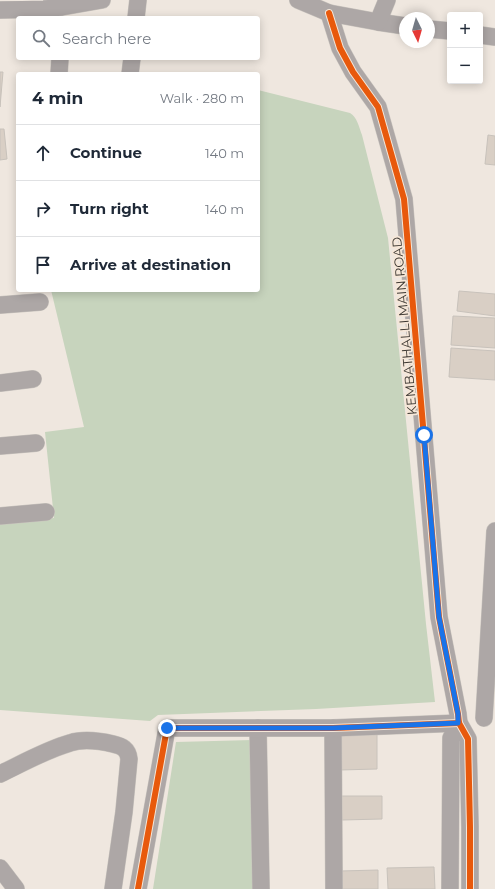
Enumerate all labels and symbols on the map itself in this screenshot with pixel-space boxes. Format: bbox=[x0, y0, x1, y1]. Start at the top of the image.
north arrow bbox=[399, 12, 435, 48]
street label: KEMBATHALLI MAIN ROAD bbox=[388, 236, 420, 416]
route start bbox=[415, 426, 433, 444]
route end bbox=[158, 719, 176, 737]

